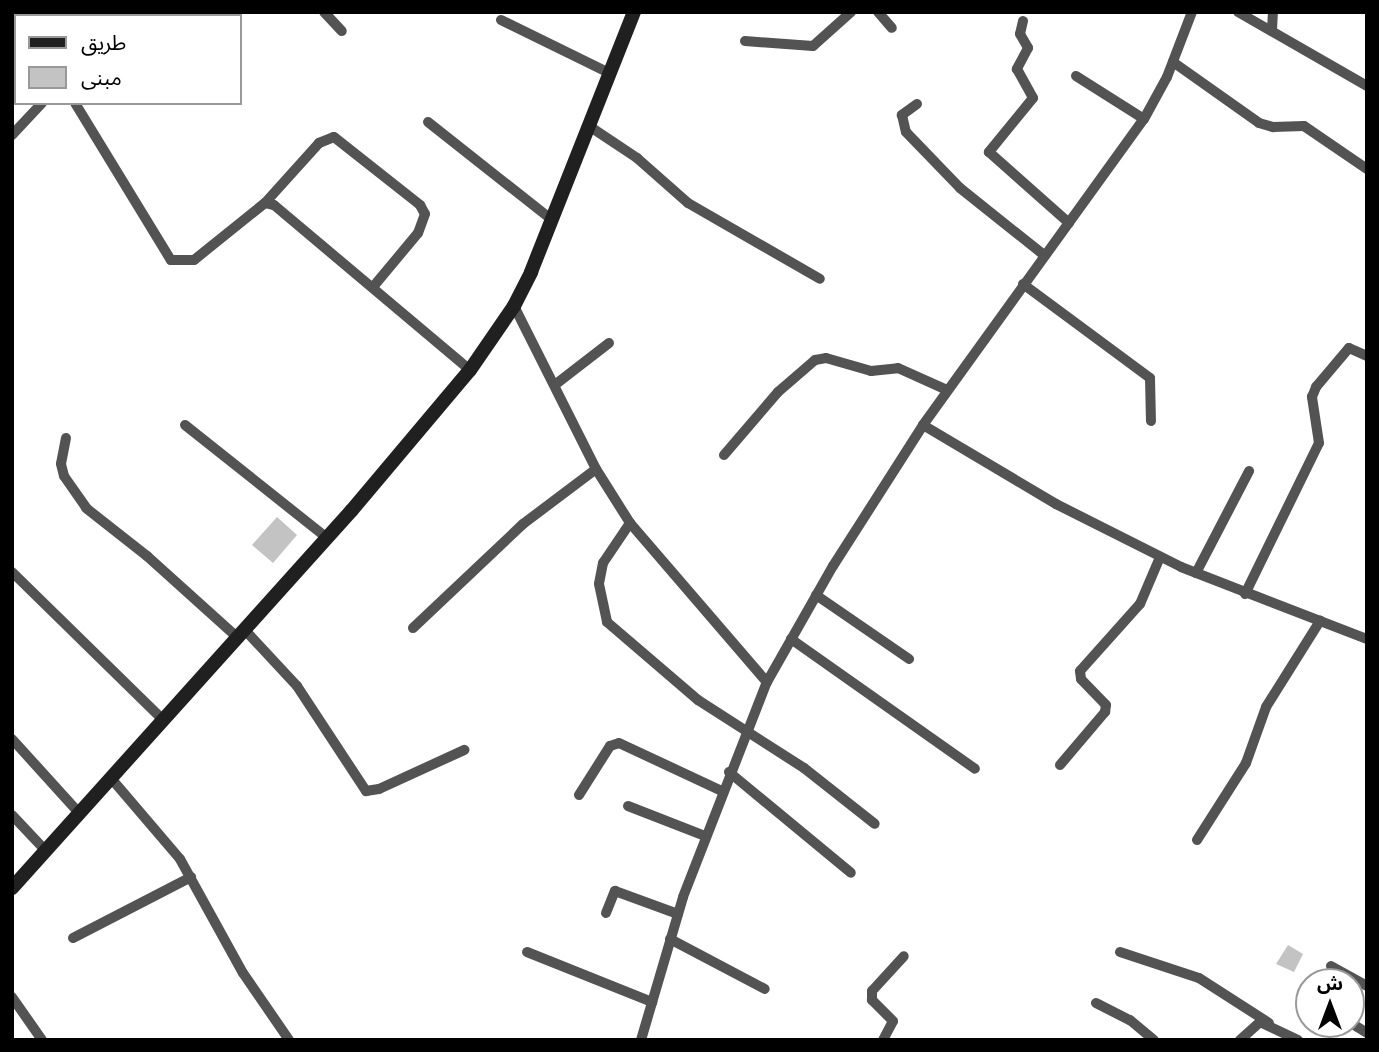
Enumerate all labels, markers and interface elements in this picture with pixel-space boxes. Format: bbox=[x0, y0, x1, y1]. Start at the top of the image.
legend bbox=[14, 14, 242, 105]
text: طريق bbox=[81, 30, 126, 55]
text: مبنى bbox=[81, 65, 122, 90]
north arrow bbox=[1295, 968, 1365, 1038]
text: ش bbox=[1317, 972, 1343, 995]

